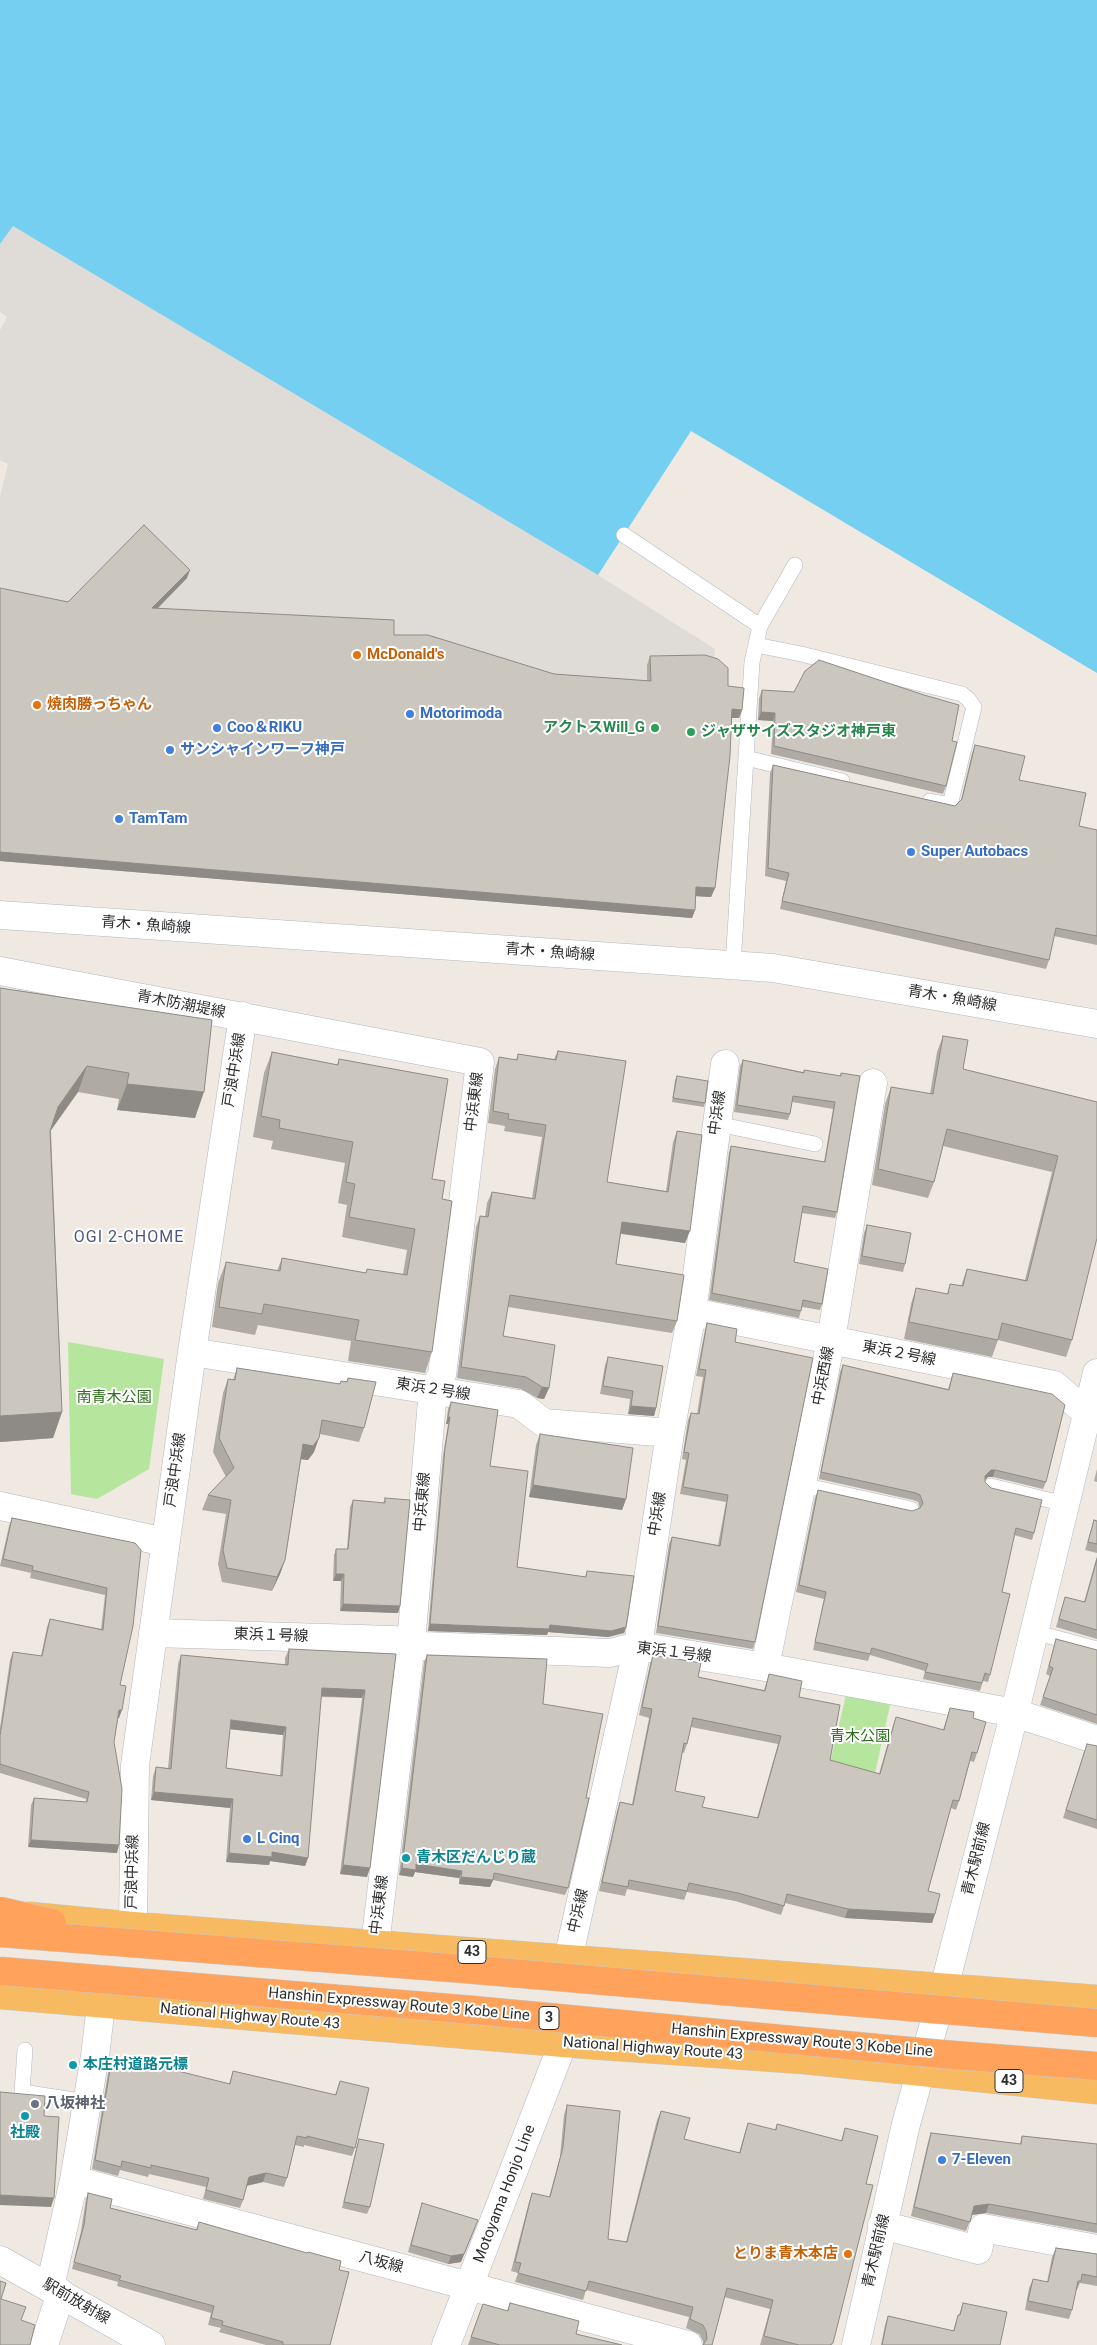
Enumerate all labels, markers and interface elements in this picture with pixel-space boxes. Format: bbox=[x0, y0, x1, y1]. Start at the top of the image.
place label: McDonald's bbox=[367, 646, 444, 664]
marker: McDonald's bbox=[351, 649, 363, 661]
place label: 焼肉勝っちゃん bbox=[47, 696, 152, 714]
marker: 焼肉勝っちゃん bbox=[31, 699, 43, 711]
place label: Motorimoda bbox=[420, 705, 502, 723]
marker: Motorimoda bbox=[404, 708, 416, 720]
place label: Coo＆RIKU bbox=[227, 719, 302, 737]
place label: アクトスWill_G bbox=[543, 719, 645, 737]
marker: Coo＆RIKU bbox=[211, 722, 223, 734]
marker: アクトスWill_G bbox=[649, 722, 661, 734]
place label: ジャザサイズスタジオ神戸東 bbox=[701, 723, 896, 741]
marker: ジャザサイズスタジオ神戸東 bbox=[685, 726, 697, 738]
place label: サンシャインワーフ神戸 bbox=[180, 741, 345, 759]
marker: サンシャインワーフ神戸 bbox=[164, 744, 176, 756]
place label: TamTam bbox=[129, 810, 187, 828]
marker: TamTam bbox=[113, 813, 125, 825]
place label: Super Autobacs bbox=[921, 843, 1028, 861]
marker: Super Autobacs bbox=[905, 846, 917, 858]
street label: 青木・魚崎線 bbox=[100, 914, 192, 938]
street label: 青木・魚崎線 bbox=[504, 941, 596, 965]
street label: 青木・魚崎線 bbox=[906, 982, 998, 1016]
street label: 青木防潮堤線 bbox=[135, 988, 227, 1022]
street label: 戸浪中浜線 bbox=[220, 1032, 250, 1108]
street label: 中浜東線 bbox=[462, 1071, 488, 1133]
street label: 中浜線 bbox=[706, 1089, 730, 1137]
district label: OGI 2-CHOME bbox=[72, 1228, 186, 1248]
street label: 東浜２号線 bbox=[860, 1338, 938, 1370]
street label: 中浜西線 bbox=[809, 1345, 839, 1407]
street label: 東浜２号線 bbox=[395, 1375, 471, 1405]
park label: 南青木公園 bbox=[77, 1389, 151, 1407]
street label: 戸浪中浜線 bbox=[162, 1432, 190, 1508]
street label: 中浜東線 bbox=[411, 1471, 435, 1533]
street label: 中浜線 bbox=[646, 1490, 670, 1538]
street label: 東浜１号線 bbox=[233, 1626, 309, 1646]
street label: 東浜１号線 bbox=[636, 1639, 712, 1667]
park label: 青木公園 bbox=[830, 1728, 890, 1746]
street label: 青木駅前線 bbox=[959, 1820, 995, 1898]
place label: L Cinq bbox=[257, 1830, 299, 1848]
marker: L Cinq bbox=[241, 1833, 253, 1845]
street label: 戸浪中浜線 bbox=[123, 1834, 143, 1910]
place label: 青木区だんじり蔵 bbox=[416, 1849, 536, 1867]
marker: 青木区だんじり蔵 bbox=[400, 1852, 412, 1864]
street label: 中浜東線 bbox=[367, 1874, 393, 1936]
street label: 中浜線 bbox=[565, 1887, 593, 1935]
road number: 43 bbox=[458, 1940, 486, 1964]
street label: Hanshin Expressway Route 3 Kobe Line bbox=[268, 1985, 530, 2025]
street label: National Highway Route 43 bbox=[159, 2000, 341, 2034]
road number: 3 bbox=[539, 2006, 559, 2030]
street label: Hanshin Expressway Route 3 Kobe Line bbox=[671, 2021, 933, 2061]
street label: National Highway Route 43 bbox=[562, 2034, 744, 2064]
place label: 本庄村道路元標 bbox=[83, 2056, 188, 2074]
marker: 本庄村道路元標 bbox=[67, 2059, 79, 2071]
road number: 43 bbox=[995, 2070, 1023, 2092]
place label: 八坂神社 bbox=[45, 2095, 105, 2113]
marker: 八坂神社 bbox=[29, 2098, 41, 2110]
marker: 社殿 bbox=[19, 2110, 31, 2122]
street label: Motoyama Honjo Line bbox=[470, 2122, 540, 2266]
place label: 社殿 bbox=[10, 2124, 40, 2142]
place label: 7-Eleven bbox=[952, 2151, 1011, 2169]
marker: 7-Eleven bbox=[936, 2154, 948, 2166]
street label: 青木駅前線 bbox=[860, 2212, 894, 2290]
place label: とりま青木本店 bbox=[733, 2245, 838, 2263]
street label: 八坂線 bbox=[357, 2248, 405, 2278]
marker: とりま青木本店 bbox=[842, 2248, 854, 2260]
street label: 駅前放射線 bbox=[39, 2275, 113, 2329]

